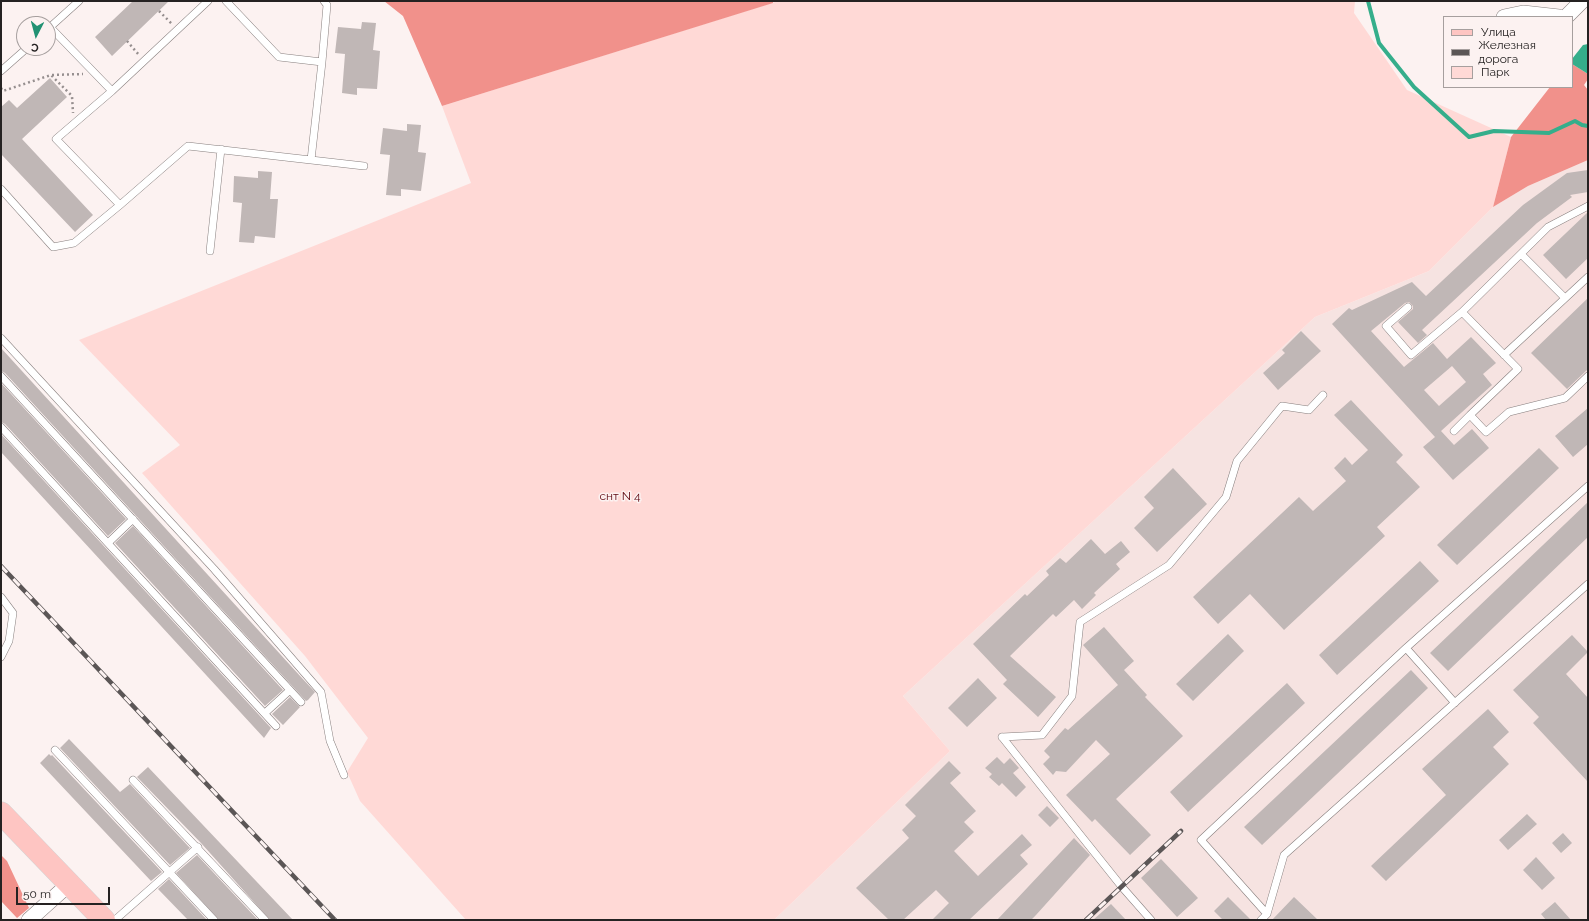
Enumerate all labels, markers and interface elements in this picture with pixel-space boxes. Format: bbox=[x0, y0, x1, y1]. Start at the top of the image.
north arrow bbox=[16, 16, 56, 56]
legend bbox=[1443, 16, 1573, 88]
text: Улица bbox=[1481, 25, 1516, 39]
text: Железная дорога bbox=[1478, 38, 1536, 66]
text: С bbox=[30, 41, 39, 54]
text: Парк bbox=[1481, 65, 1510, 79]
park label: снт N 4 bbox=[599, 489, 641, 503]
scale bar bbox=[18, 879, 112, 905]
text: 50 m bbox=[23, 887, 51, 901]

